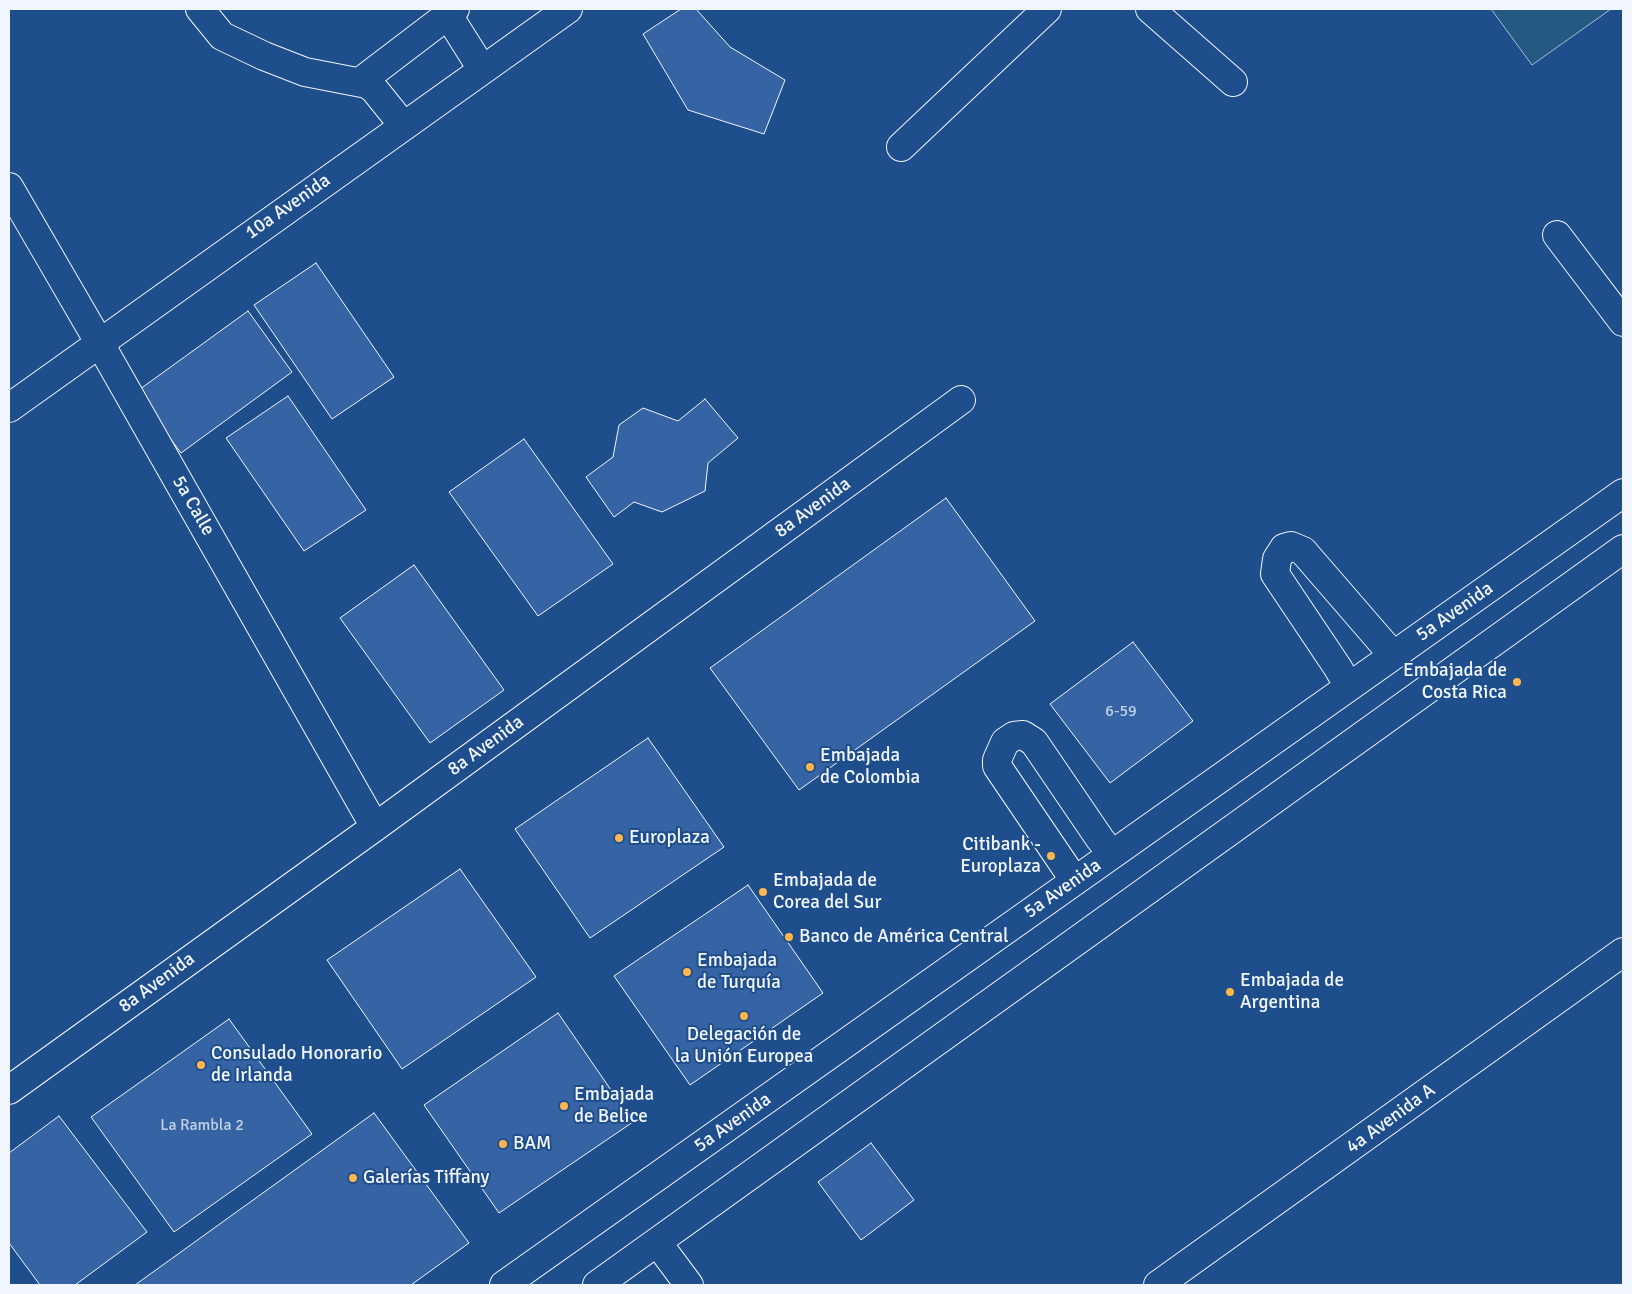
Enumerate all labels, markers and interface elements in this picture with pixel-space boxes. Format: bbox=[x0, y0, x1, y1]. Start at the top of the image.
street label: 10a Avenida bbox=[241, 169, 335, 245]
street label: 5a Calle bbox=[167, 472, 219, 540]
street label: 8a Avenida bbox=[770, 473, 856, 543]
street label: 5a Avenida bbox=[1412, 577, 1498, 647]
place label: Embajada de Costa Rica bbox=[1403, 660, 1507, 704]
marker: Embajada de Costa Rica bbox=[1511, 676, 1523, 688]
house number: 6-59 bbox=[1105, 702, 1137, 722]
street label: 8a Avenida bbox=[443, 711, 529, 781]
place label: Embajada de Colombia bbox=[820, 745, 920, 789]
marker: Embajada de Colombia bbox=[804, 761, 816, 773]
place label: Europlaza bbox=[629, 827, 710, 849]
marker: Europlaza bbox=[613, 832, 625, 844]
place label: Citibank - Europlaza bbox=[960, 834, 1041, 878]
marker: Citibank - Europlaza bbox=[1045, 850, 1057, 862]
street label: 5a Avenida bbox=[1020, 854, 1106, 924]
place label: Embajada de Corea del Sur bbox=[773, 870, 881, 914]
marker: Embajada de Corea del Sur bbox=[757, 886, 769, 898]
place label: Banco de América Central bbox=[799, 926, 1009, 948]
marker: Banco de América Central bbox=[783, 931, 795, 943]
street label: 8a Avenida bbox=[114, 948, 200, 1018]
place label: Embajada de Turquía bbox=[697, 950, 781, 994]
marker: Embajada de Turquía bbox=[681, 966, 693, 978]
place label: Embajada de Argentina bbox=[1240, 970, 1344, 1014]
marker: Embajada de Argentina bbox=[1224, 986, 1236, 998]
marker: Delegación de la Unión Europea bbox=[738, 1010, 750, 1022]
place label: Delegación de la Unión Europea bbox=[675, 1024, 813, 1068]
place label: Consulado Honorario de Irlanda bbox=[211, 1043, 382, 1087]
marker: Consulado Honorario de Irlanda bbox=[195, 1059, 207, 1071]
street label: 4a Avenida A bbox=[1342, 1079, 1440, 1159]
place label: Embajada de Belice bbox=[574, 1084, 654, 1128]
street label: 5a Avenida bbox=[690, 1088, 776, 1158]
marker: Embajada de Belice bbox=[558, 1100, 570, 1112]
house number: La Rambla 2 bbox=[160, 1116, 244, 1136]
place label: BAM bbox=[513, 1133, 551, 1155]
marker: BAM bbox=[497, 1138, 509, 1150]
place label: Galerías Tiffany bbox=[363, 1167, 489, 1189]
marker: Galerías Tiffany bbox=[347, 1172, 359, 1184]

